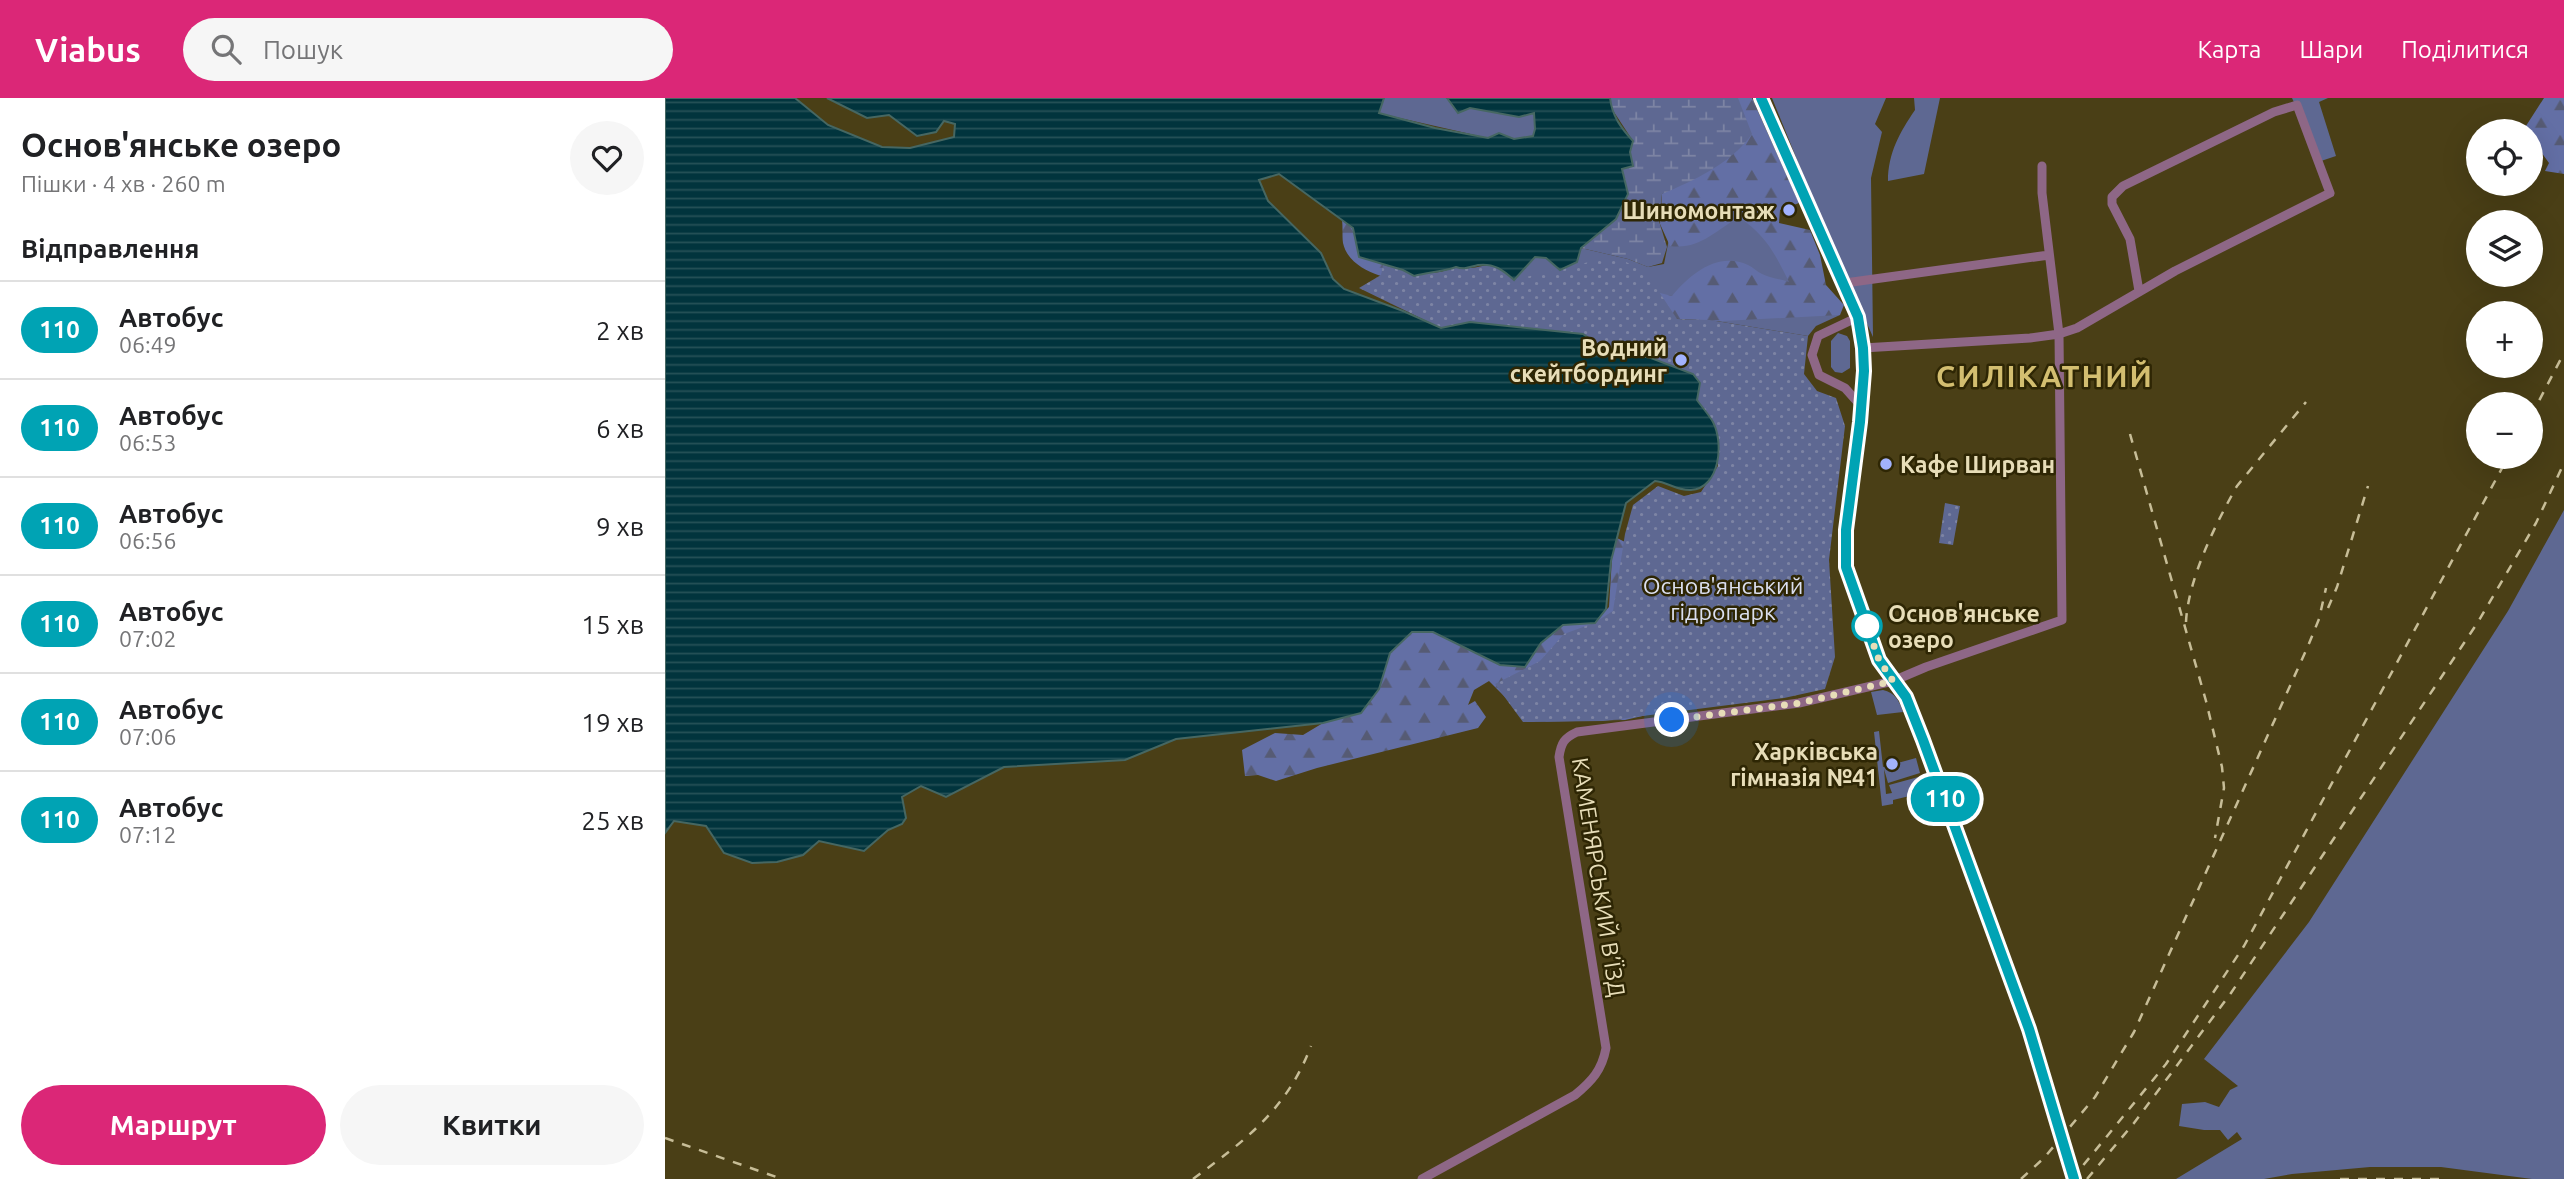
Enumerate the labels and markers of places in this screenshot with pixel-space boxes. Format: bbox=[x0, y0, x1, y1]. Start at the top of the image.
place label: Шиномонтаж bbox=[1623, 198, 1775, 223]
marker: Шиномонтаж bbox=[1781, 202, 1797, 218]
place label: Водний скейтбординг bbox=[1510, 335, 1667, 386]
marker: Водний скейтбординг bbox=[1673, 352, 1689, 368]
place label: Кафе Ширван bbox=[1900, 452, 2055, 477]
marker: Кафе Ширван bbox=[1878, 456, 1894, 472]
place label: Основ'янське озеро bbox=[1888, 601, 2040, 652]
marker: Основ'янське озеро bbox=[1852, 611, 1882, 641]
place label: Харківська гімназія №41 bbox=[1730, 739, 1878, 790]
marker: Харківська гімназія №41 bbox=[1884, 756, 1900, 772]

